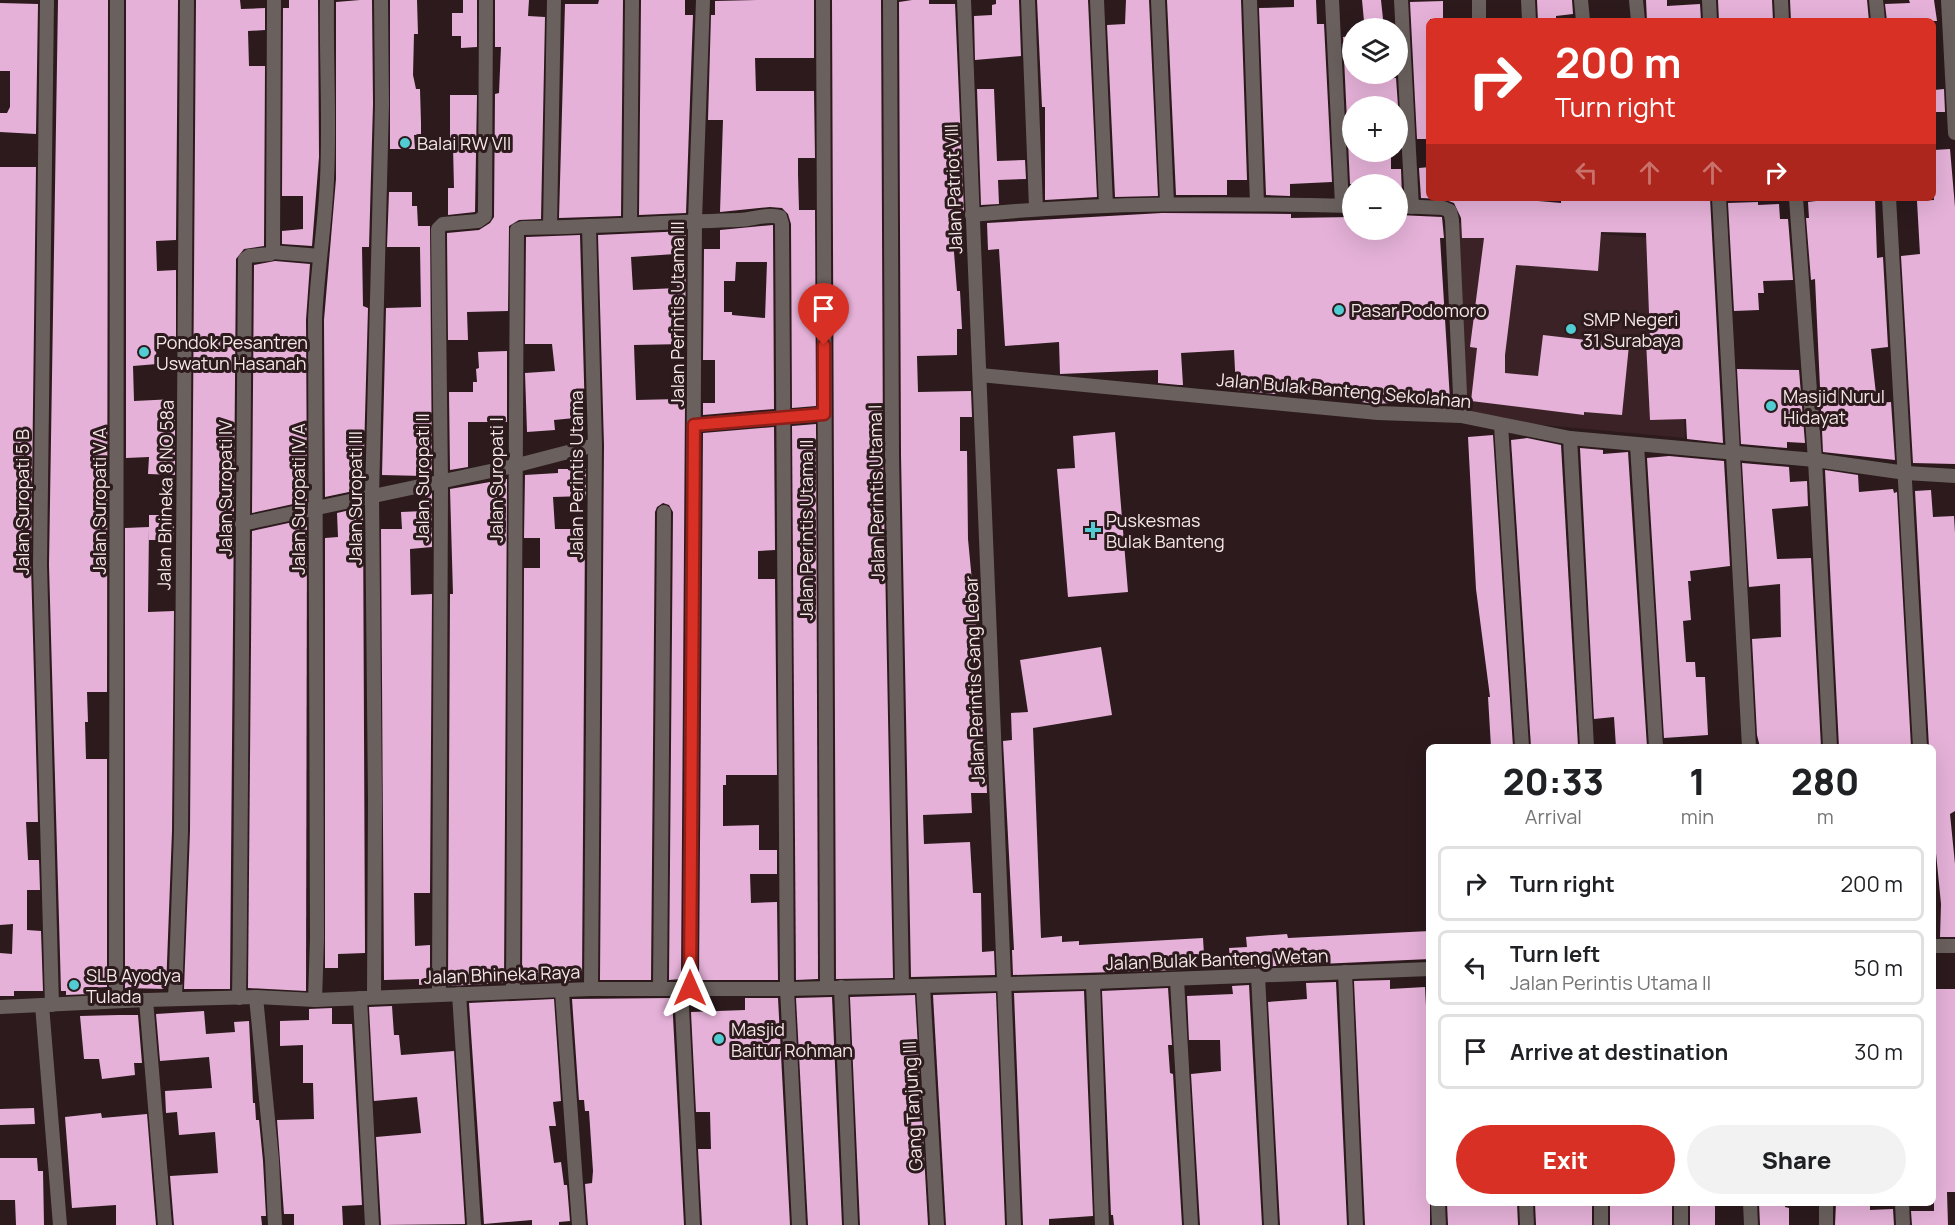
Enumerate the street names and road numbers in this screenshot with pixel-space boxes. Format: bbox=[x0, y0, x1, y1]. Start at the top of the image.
street label: Jalan Patriot VIII bbox=[939, 124, 967, 254]
street label: Jalan Perintis Utama III bbox=[665, 221, 689, 407]
street label: Jalan Bulak Banteng Sekolahan bbox=[1216, 367, 1472, 413]
street label: Jalan Perintis Utama bbox=[564, 390, 588, 560]
street label: Jalan Bhineka 8 NO 58a bbox=[151, 400, 179, 590]
street label: Jalan Perintis Utama I bbox=[862, 404, 890, 582]
street label: Jalan Suropati II bbox=[410, 413, 434, 543]
street label: Jalan Suropati I bbox=[484, 417, 508, 543]
street label: Jalan Suropati IV bbox=[213, 420, 237, 556]
street label: Jalan Suropati IV A bbox=[286, 423, 310, 575]
street label: Jalan Suropati V A bbox=[87, 427, 111, 575]
street label: Jalan Suropati 5 B bbox=[10, 429, 34, 575]
street label: Jalan Suropati III bbox=[343, 431, 367, 565]
street label: Jalan Perintis Utama II bbox=[794, 439, 818, 621]
street label: Jalan Perintis Gang Lebar bbox=[958, 575, 990, 785]
street label: Jalan Bulak Banteng Wetan bbox=[1105, 943, 1329, 975]
street label: Jalan Bhineka Raya bbox=[423, 959, 581, 989]
street label: Gang Tanjung III bbox=[897, 1040, 927, 1172]

